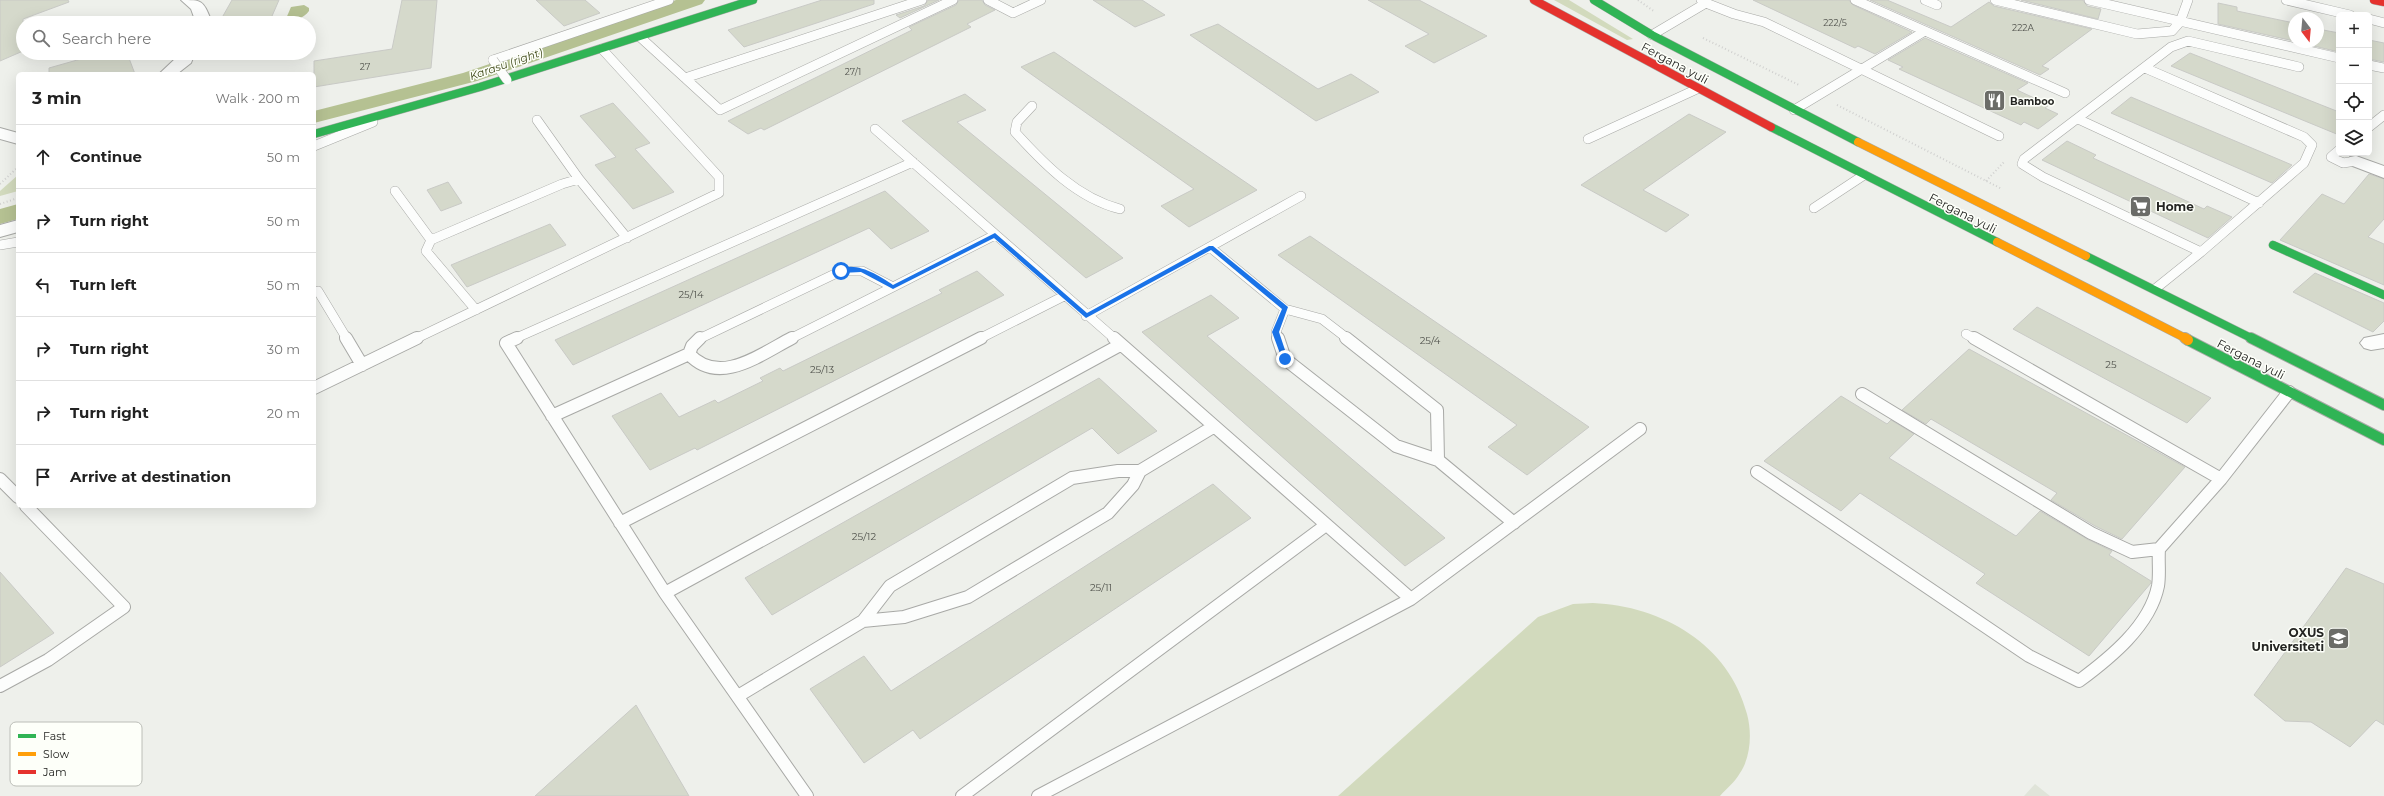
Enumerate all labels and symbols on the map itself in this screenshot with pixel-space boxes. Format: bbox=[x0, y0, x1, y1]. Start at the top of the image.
north arrow bbox=[2288, 12, 2324, 48]
house number: 222/5 bbox=[1823, 17, 1847, 28]
house number: 222A bbox=[2012, 22, 2034, 33]
street label: Fergana yuli bbox=[1639, 39, 1711, 87]
water label: Karasu (right) bbox=[468, 45, 545, 83]
house number: 27 bbox=[360, 61, 370, 72]
house number: 27/1 bbox=[845, 66, 861, 77]
restaurant icon: Bamboo bbox=[1982, 88, 2008, 114]
place label: Bamboo bbox=[2010, 95, 2055, 108]
street label: Fergana yuli bbox=[1927, 190, 1999, 236]
supermarket icon: Home bbox=[2127, 193, 2153, 219]
place label: Home bbox=[2156, 199, 2194, 214]
route start bbox=[832, 262, 850, 280]
house number: 25/14 bbox=[678, 288, 704, 301]
house number: 25/4 bbox=[1420, 334, 1441, 347]
street label: Fergana yuli bbox=[2215, 336, 2287, 382]
route end bbox=[1276, 350, 1294, 368]
house number: 25 bbox=[2105, 358, 2117, 371]
house number: 25/13 bbox=[810, 363, 834, 376]
house number: 25/12 bbox=[852, 530, 876, 543]
house number: 25/11 bbox=[1090, 581, 1112, 594]
place label: OXUS Universiteti bbox=[2251, 625, 2324, 654]
school or university icon: OXUS Universiteti bbox=[2326, 626, 2352, 652]
legend bbox=[10, 722, 142, 786]
text: Fast bbox=[43, 729, 67, 743]
text: Slow bbox=[43, 747, 69, 761]
text: Jam bbox=[42, 765, 67, 779]

